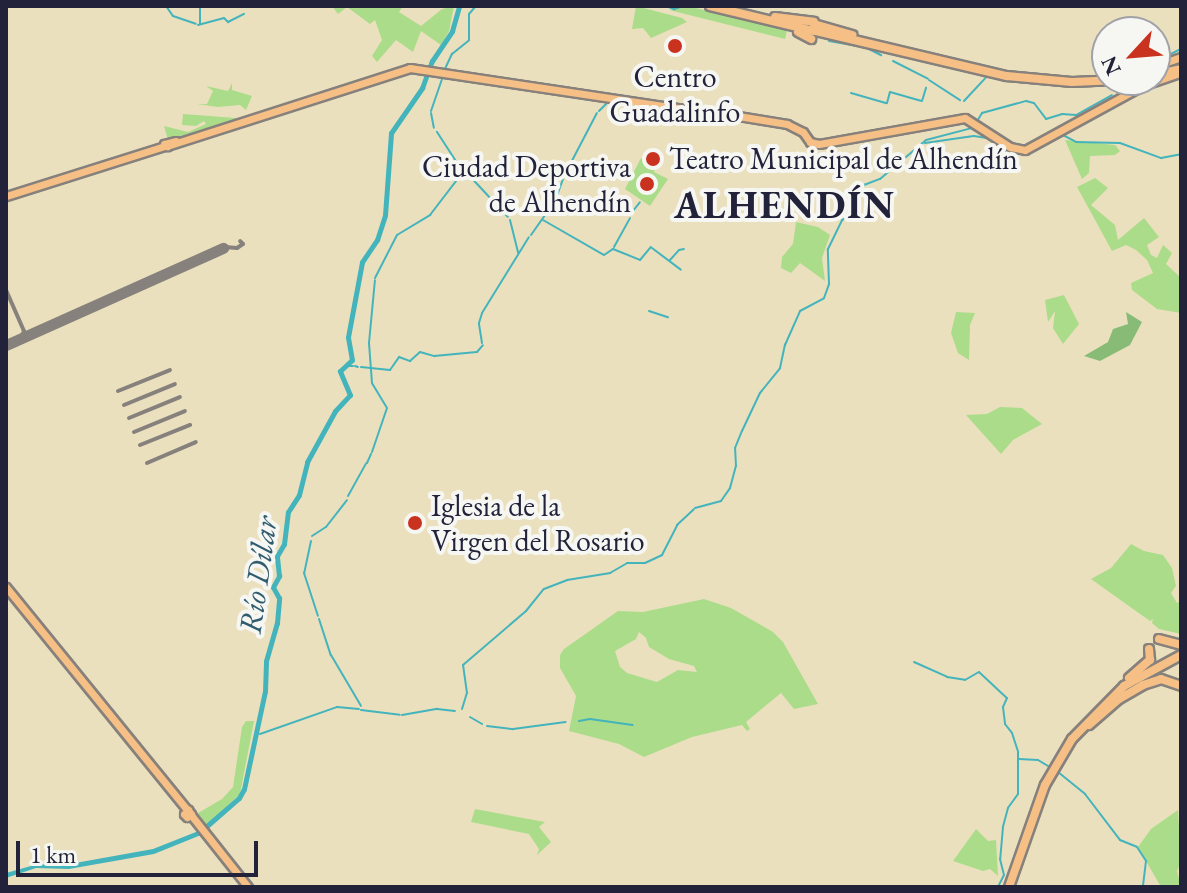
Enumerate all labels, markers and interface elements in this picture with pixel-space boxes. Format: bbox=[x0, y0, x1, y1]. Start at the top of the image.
north arrow bbox=[1091, 16, 1171, 96]
marker: Centro Guadalinfo bbox=[666, 37, 684, 55]
text: N bbox=[1094, 52, 1128, 80]
place label: Centro Guadalinfo bbox=[610, 59, 740, 130]
place label: Teatro Municipal de Alhendín bbox=[669, 141, 1018, 177]
place label: Ciudad Deportiva de Alhendín bbox=[422, 149, 631, 220]
marker: Teatro Municipal de Alhendín bbox=[644, 150, 662, 168]
marker: Ciudad Deportiva de Alhendín bbox=[638, 175, 656, 193]
district label: ALHENDÍN bbox=[674, 182, 896, 228]
place label: Iglesia de la Virgen del Rosario bbox=[431, 488, 645, 558]
water label: Río Dílar bbox=[231, 514, 285, 636]
marker: Iglesia de la Virgen del Rosario bbox=[406, 514, 424, 532]
scale bar bbox=[20, 825, 262, 875]
text: 1 km bbox=[30, 839, 76, 870]

